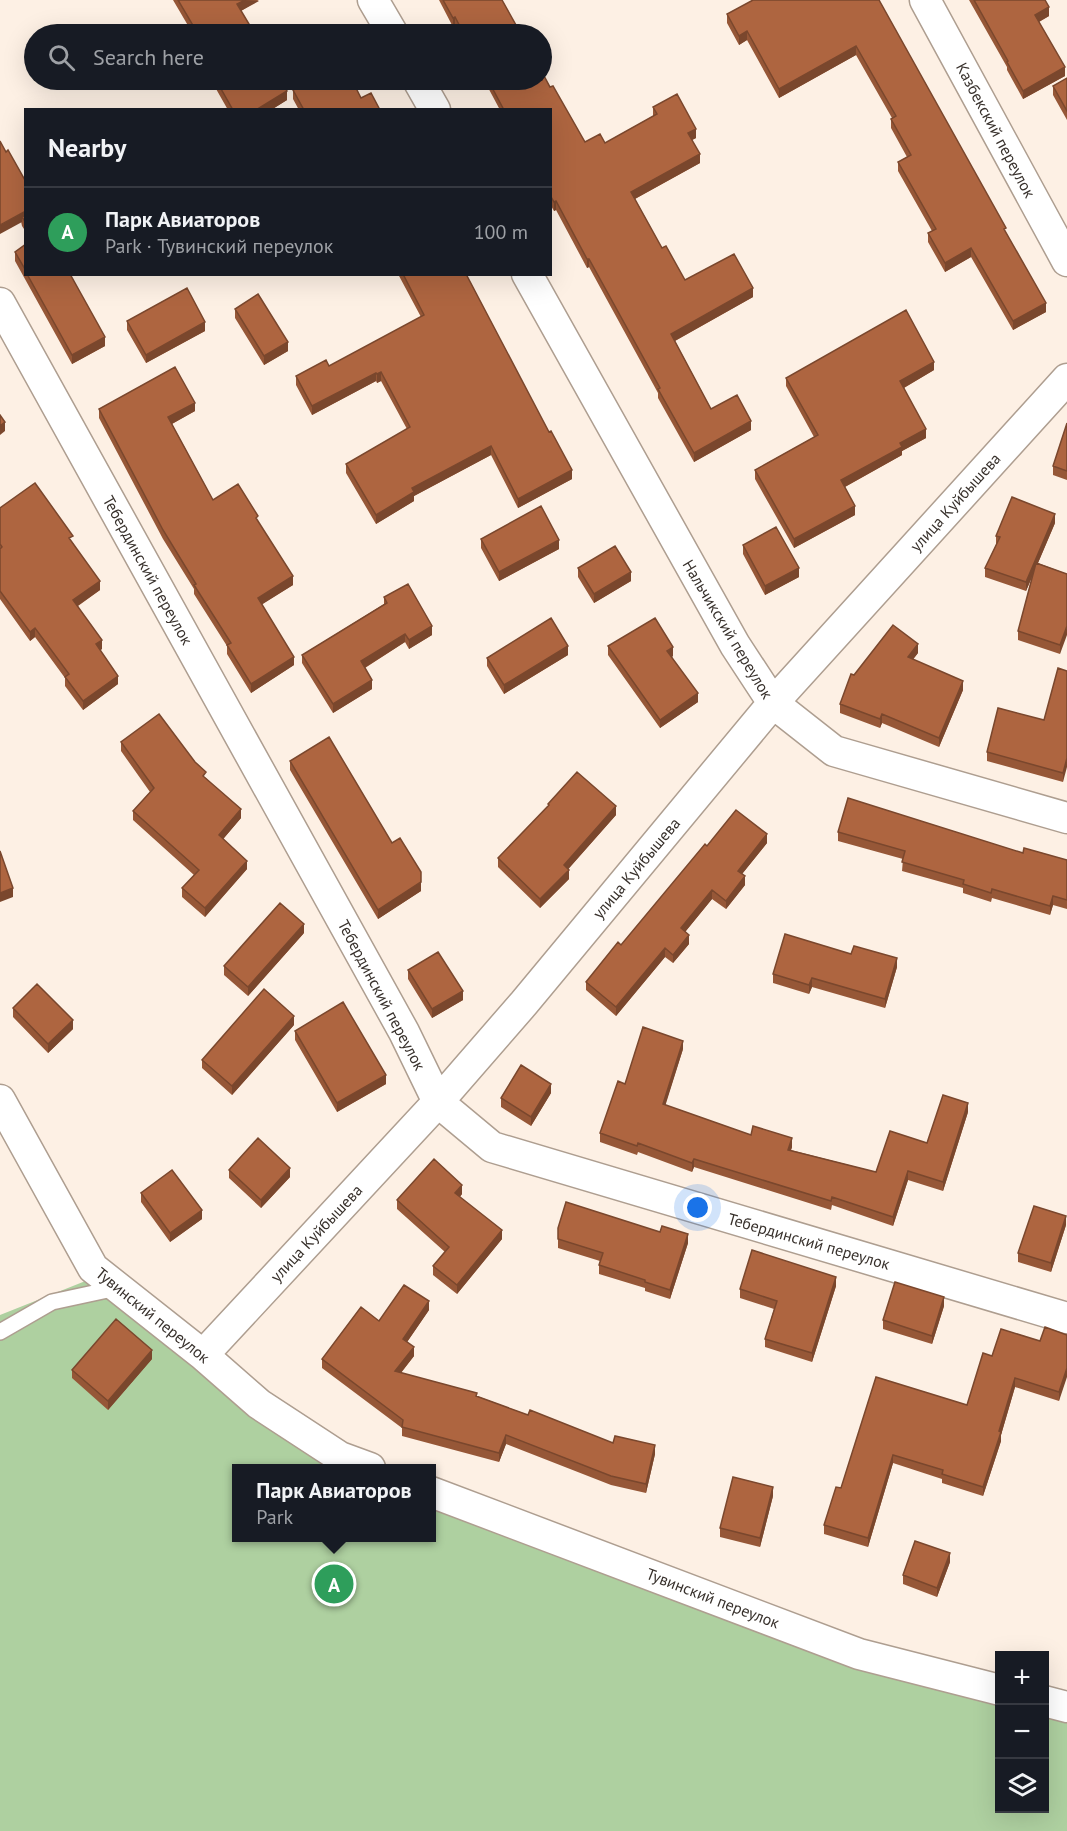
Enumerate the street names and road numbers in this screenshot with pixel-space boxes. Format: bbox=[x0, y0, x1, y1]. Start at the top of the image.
street label: Казбекский переулок bbox=[952, 59, 1040, 201]
street label: улица Куйбышева bbox=[905, 449, 1005, 555]
street label: Тебердинский переулок bbox=[99, 492, 198, 648]
street label: Нальчикский переулок bbox=[678, 556, 778, 703]
street label: улица Куйбышева bbox=[588, 813, 684, 923]
street label: Тебердинский переулок bbox=[334, 916, 430, 1074]
street label: улица Куйбышева bbox=[266, 1180, 366, 1286]
street label: Тебердинский переулок bbox=[726, 1208, 893, 1274]
street label: Тувинский переулок bbox=[92, 1263, 214, 1367]
street label: Тувинский переулок bbox=[644, 1563, 783, 1633]

